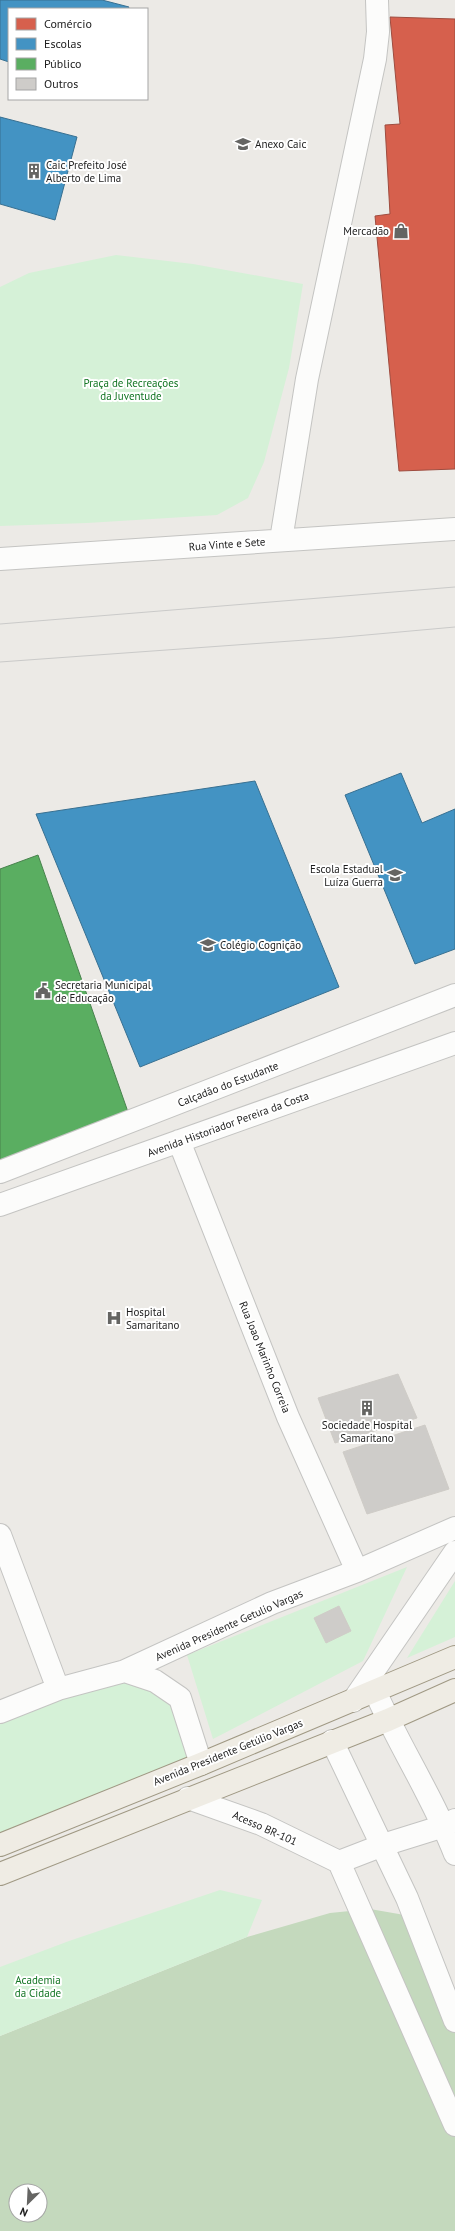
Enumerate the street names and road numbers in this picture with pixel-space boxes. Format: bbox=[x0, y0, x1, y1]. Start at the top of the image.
street label: Rua Vinte e Sete bbox=[188, 534, 266, 554]
street label: Calçadão do Estudante bbox=[176, 1058, 281, 1110]
street label: Avenida Historiador Pereira da Costa bbox=[145, 1088, 311, 1160]
street label: Rua Joao Marinho Correia bbox=[236, 1299, 294, 1415]
street label: Avenida Presidente Getulio Vargas bbox=[153, 1586, 305, 1664]
street label: Avenida Presidente Getúlio Vargas bbox=[151, 1715, 305, 1788]
street label: Acesso BR-101 bbox=[231, 1808, 299, 1848]

